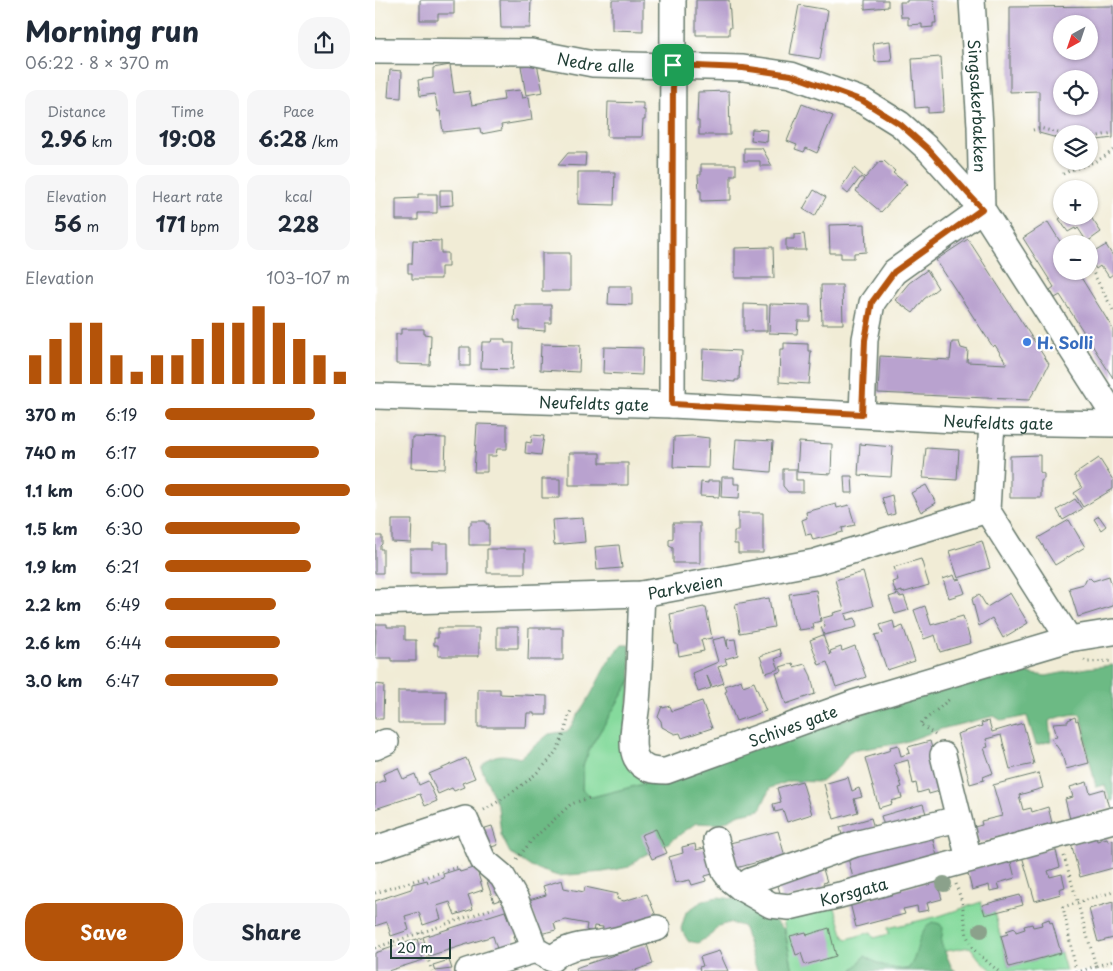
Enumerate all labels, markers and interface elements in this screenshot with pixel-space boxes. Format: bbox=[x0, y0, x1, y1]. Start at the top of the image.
text: Morning run bbox=[25, 9, 199, 52]
north arrow bbox=[1053, 15, 1097, 60]
map controls bbox=[1053, 15, 1098, 280]
button: share bbox=[298, 17, 350, 69]
street label: Singsakerbakken bbox=[963, 38, 993, 173]
pin bbox=[652, 44, 694, 86]
street label: Nedre alle bbox=[555, 45, 635, 77]
text: 06:22 · 8 × 370 m bbox=[25, 50, 169, 74]
icon: arrive bbox=[659, 51, 687, 79]
button: locate bbox=[1053, 70, 1098, 115]
text: Distance bbox=[47, 101, 106, 122]
text: Time bbox=[171, 101, 204, 122]
text: Pace bbox=[283, 101, 314, 122]
text: 2.96 bbox=[40, 122, 87, 154]
text: 19:08 bbox=[159, 122, 216, 154]
text: 6:28 bbox=[258, 122, 307, 154]
button: layers bbox=[1053, 125, 1098, 170]
text: km bbox=[87, 131, 113, 152]
text: /km bbox=[307, 131, 339, 152]
button: + bbox=[1053, 180, 1098, 225]
text: Elevation bbox=[46, 186, 107, 207]
text: Heart rate bbox=[152, 186, 223, 207]
text: kcal bbox=[285, 186, 312, 207]
text: 56 bbox=[54, 207, 82, 239]
text: 171 bbox=[156, 207, 186, 239]
text: 228 bbox=[278, 207, 319, 239]
text: m bbox=[82, 216, 99, 237]
text: bpm bbox=[186, 216, 219, 237]
button: − bbox=[1053, 235, 1098, 280]
text: Elevation bbox=[25, 265, 94, 289]
text: 103–107 m bbox=[266, 265, 350, 289]
place label: H. Solli bbox=[1037, 330, 1093, 354]
marker: H. Solli bbox=[1021, 336, 1033, 348]
street label: Neufeldts gate bbox=[538, 389, 649, 416]
text: 370 m bbox=[25, 402, 76, 426]
text: 6:19 bbox=[105, 402, 137, 426]
street label: Neufeldts gate bbox=[943, 407, 1054, 435]
text: 740 m bbox=[25, 440, 76, 464]
text: 6:17 bbox=[105, 440, 137, 464]
text: 1.1 km bbox=[25, 478, 73, 502]
text: 6:00 bbox=[105, 478, 144, 502]
text: 1.5 km bbox=[25, 516, 78, 540]
text: 6:30 bbox=[105, 516, 143, 540]
text: 1.9 km bbox=[25, 554, 77, 578]
text: 6:21 bbox=[105, 554, 139, 578]
street label: Parkveien bbox=[646, 567, 725, 605]
text: 2.2 km bbox=[25, 592, 81, 616]
text: 6:49 bbox=[105, 592, 140, 616]
text: 2.6 km bbox=[25, 630, 81, 654]
text: 6:44 bbox=[105, 630, 142, 654]
text: 3.0 km bbox=[25, 668, 82, 692]
text: 6:47 bbox=[105, 668, 140, 692]
street label: Schives gate bbox=[745, 698, 840, 752]
street label: Korsgata bbox=[817, 871, 890, 911]
button: Save bbox=[25, 903, 183, 961]
button: Share bbox=[193, 903, 350, 961]
scale bar bbox=[390, 936, 451, 959]
text: 20 m bbox=[397, 937, 433, 958]

